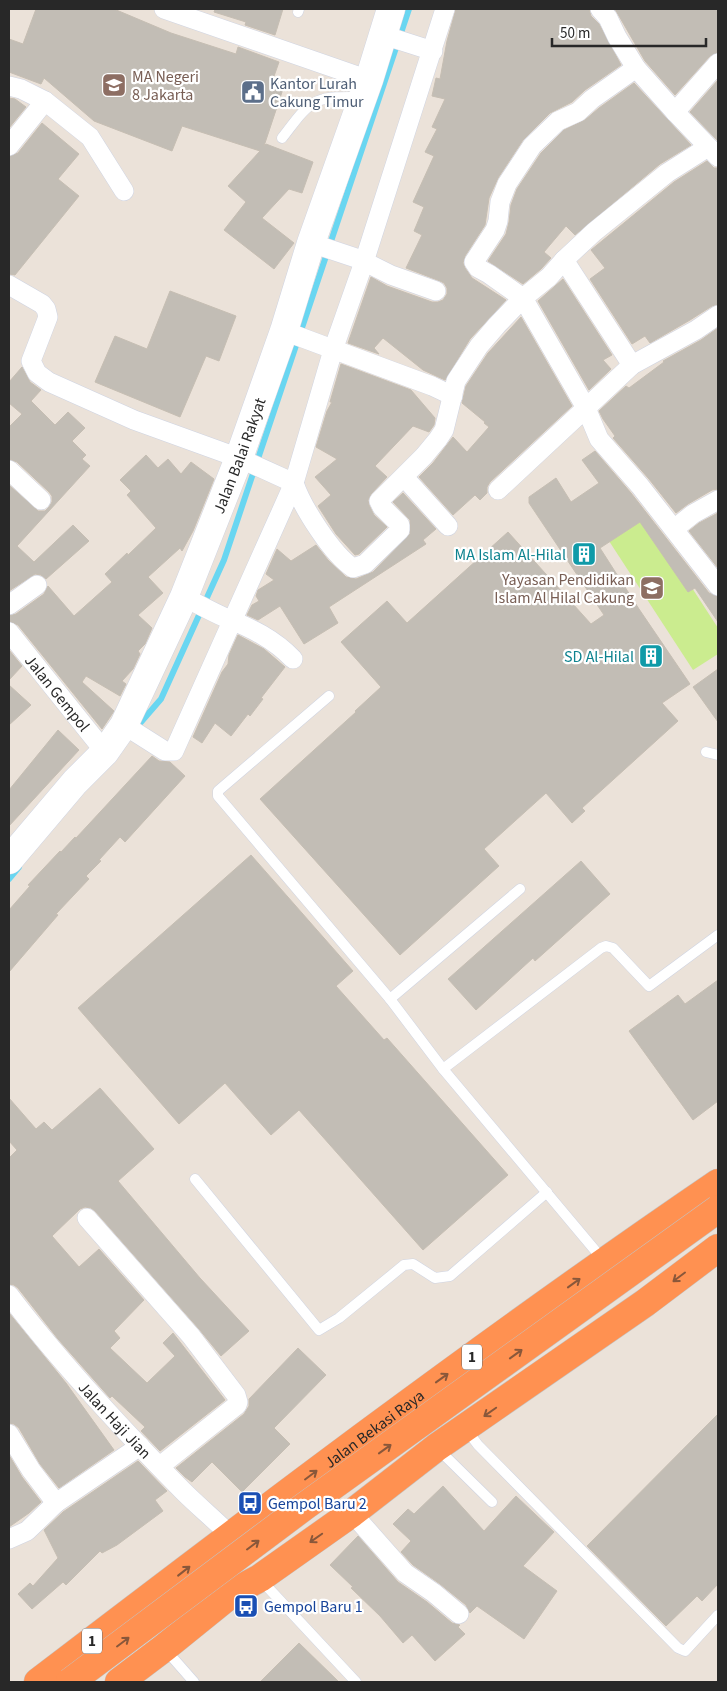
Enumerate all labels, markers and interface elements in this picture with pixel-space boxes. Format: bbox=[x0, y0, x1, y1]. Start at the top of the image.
scale bar bbox=[552, 15, 706, 47]
text: 50 m bbox=[560, 23, 590, 44]
place label: MA Negeri 8 Jakarta bbox=[132, 66, 199, 106]
school or university icon: MA Negeri 8 Jakarta bbox=[101, 72, 127, 98]
place label: Kantor Lurah Cakung Timur bbox=[270, 73, 364, 113]
public building icon: Kantor Lurah Cakung Timur bbox=[240, 79, 266, 105]
street label: Jalan Balai Rakyat bbox=[208, 394, 272, 517]
building icon: MA Islam Al-Hilal bbox=[571, 541, 597, 567]
place label: MA Islam Al-Hilal bbox=[455, 544, 566, 566]
place label: Yayasan Pendidikan Islam Al Hilal Cakung bbox=[494, 569, 634, 609]
school or university icon: Yayasan Pendidikan Islam Al Hilal Cakung bbox=[639, 575, 665, 601]
building icon: SD Al-Hilal bbox=[638, 643, 664, 669]
place label: SD Al-Hilal bbox=[564, 646, 634, 668]
street label: Jalan Gempol bbox=[19, 650, 94, 737]
one-way arrow bbox=[672, 1272, 686, 1282]
one-way arrow bbox=[566, 1278, 580, 1288]
road number: 1 bbox=[462, 1344, 482, 1370]
one-way arrow bbox=[509, 1349, 523, 1359]
one-way arrow bbox=[435, 1373, 448, 1384]
street label: Jalan Haji Jian bbox=[73, 1377, 156, 1464]
street label: Jalan Bekasi Raya bbox=[320, 1385, 429, 1474]
one-way arrow bbox=[484, 1406, 497, 1417]
one-way arrow bbox=[377, 1444, 391, 1454]
one-way arrow bbox=[304, 1470, 318, 1480]
bus stop icon: Gempol Baru 2 bbox=[237, 1490, 263, 1516]
place label: Gempol Baru 2 bbox=[268, 1493, 367, 1515]
one-way arrow bbox=[309, 1533, 323, 1543]
one-way arrow bbox=[246, 1540, 260, 1550]
one-way arrow bbox=[177, 1565, 190, 1576]
bus stop icon: Gempol Baru 1 bbox=[233, 1593, 259, 1619]
place label: Gempol Baru 1 bbox=[264, 1596, 363, 1618]
road number: 1 bbox=[82, 1628, 102, 1654]
one-way arrow bbox=[116, 1637, 130, 1647]

